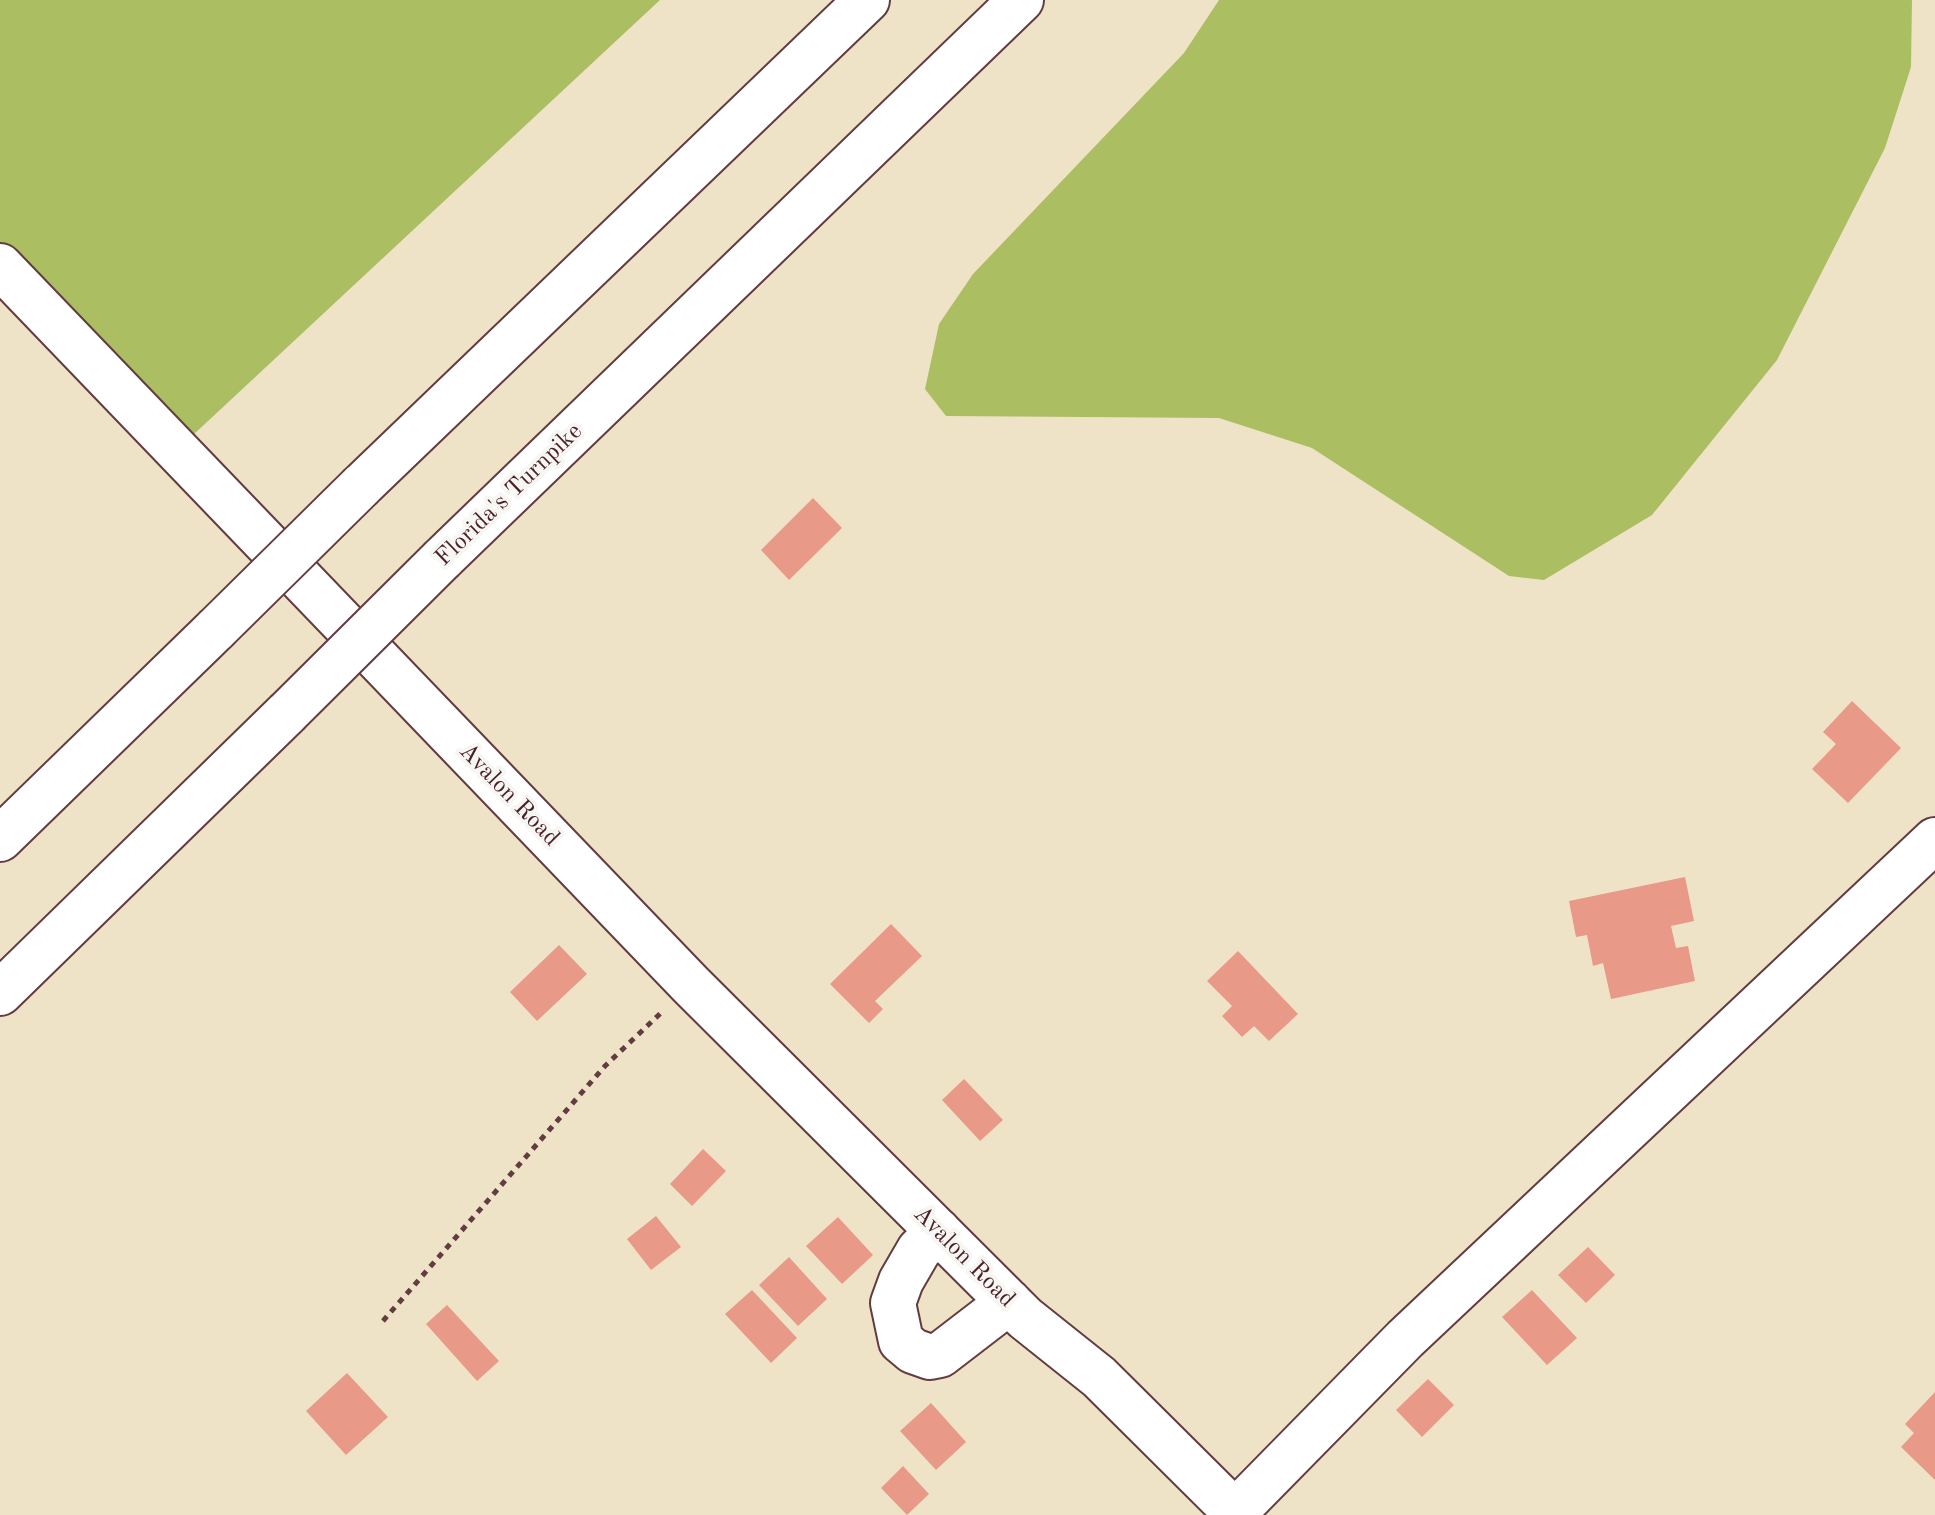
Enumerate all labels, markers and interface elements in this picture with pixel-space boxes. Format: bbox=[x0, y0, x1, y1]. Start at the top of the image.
street label: Florida's Turnpike bbox=[429, 417, 589, 573]
street label: Avalon Road bbox=[453, 737, 565, 853]
street label: Avalon Road bbox=[907, 1200, 1021, 1314]

